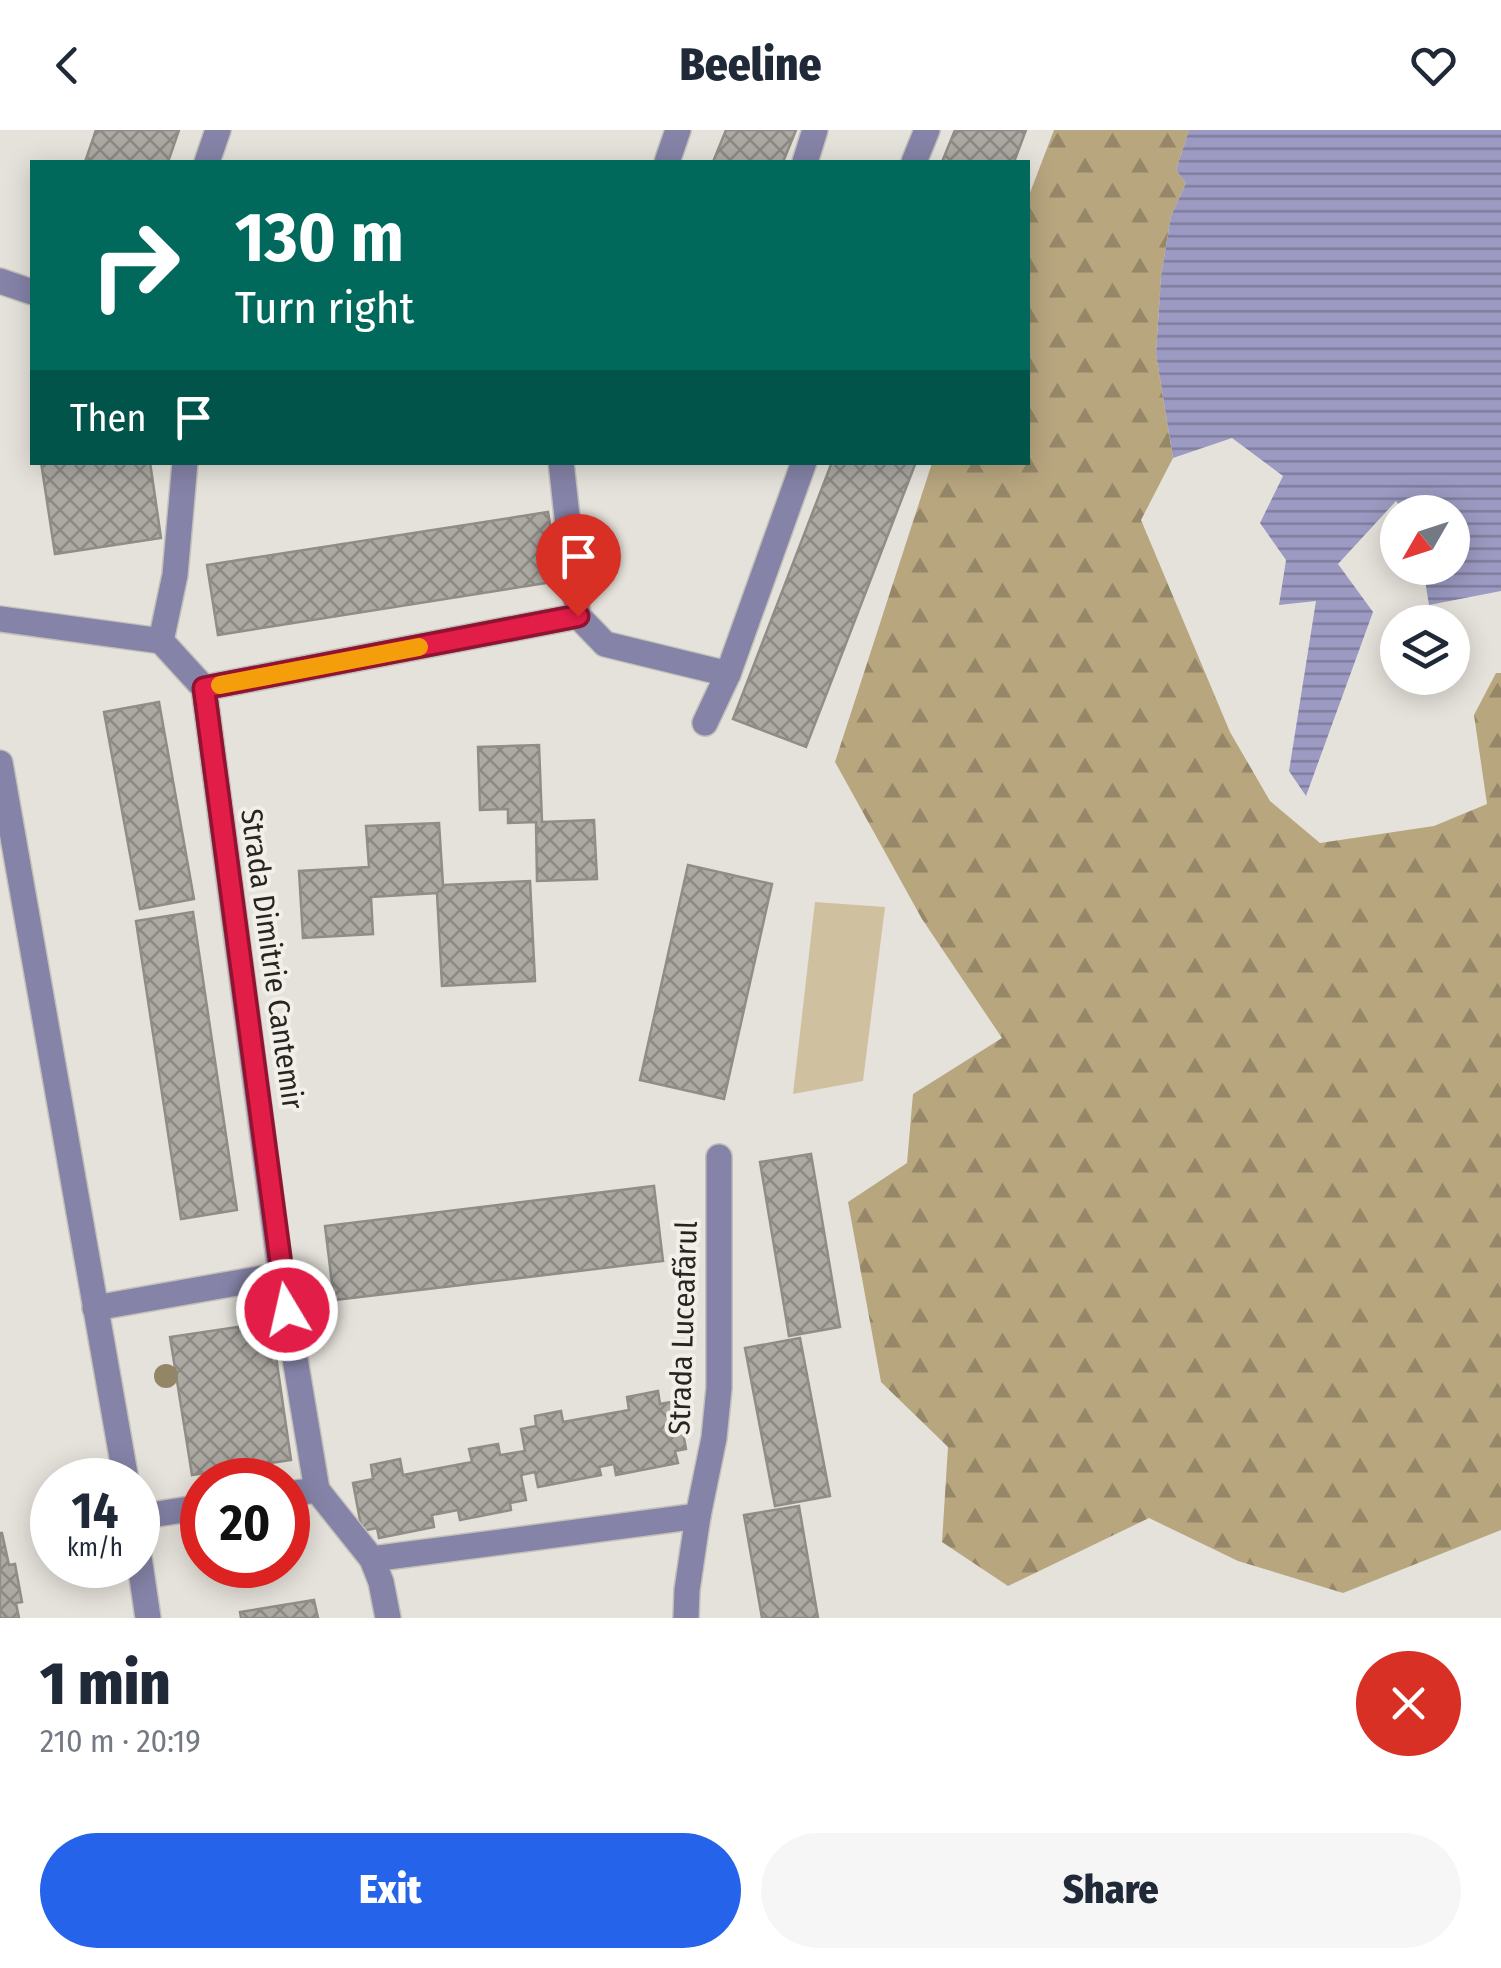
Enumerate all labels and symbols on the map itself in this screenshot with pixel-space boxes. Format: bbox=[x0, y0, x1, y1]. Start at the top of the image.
north arrow bbox=[1380, 495, 1470, 585]
pin bbox=[536, 514, 621, 617]
street label: Strada Dimitrie Cantemir bbox=[233, 807, 311, 1112]
street label: Strada Luceafărul bbox=[661, 1220, 705, 1436]
position arrow bbox=[235, 1258, 339, 1362]
speed limit sign: 20 bbox=[180, 1458, 310, 1588]

